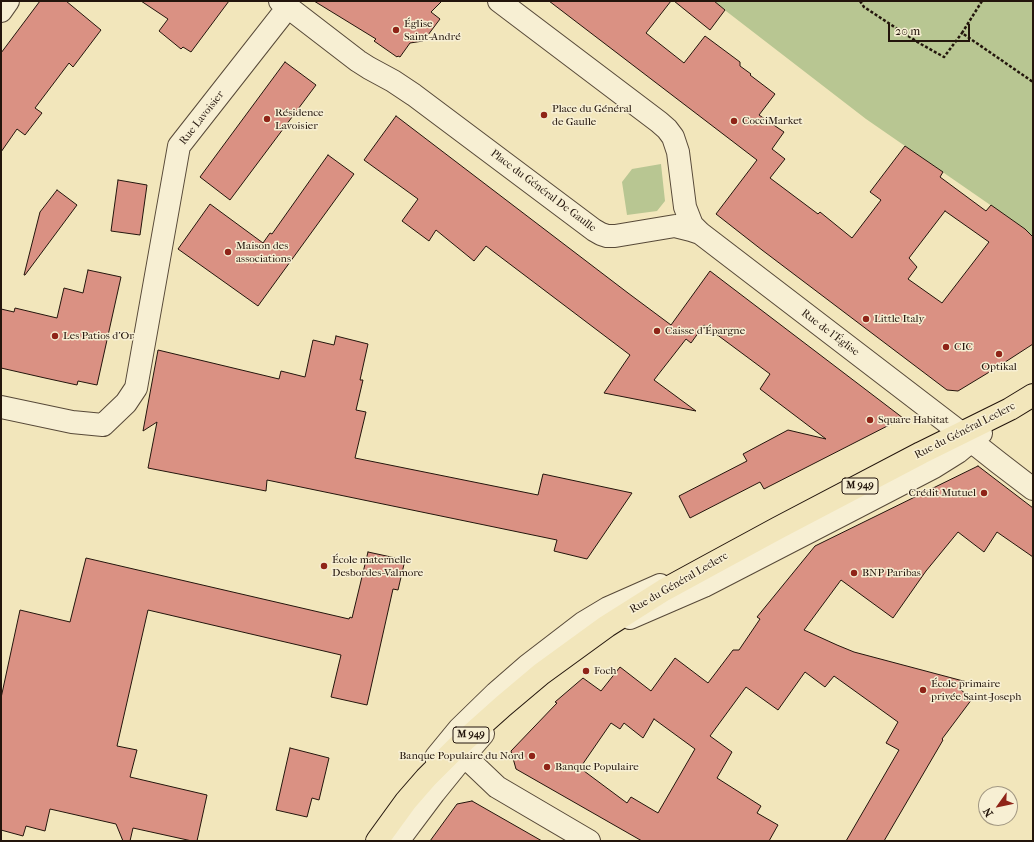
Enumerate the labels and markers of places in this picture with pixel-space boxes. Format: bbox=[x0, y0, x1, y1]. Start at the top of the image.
place label: Église Saint-André bbox=[404, 17, 461, 43]
marker: Église Saint-André bbox=[391, 25, 401, 35]
place label: Place du Général de Gaulle bbox=[552, 102, 632, 128]
place label: Résidence Lavoisier bbox=[275, 106, 324, 132]
marker: Place du Général de Gaulle bbox=[539, 110, 549, 120]
marker: Résidence Lavoisier bbox=[262, 114, 272, 124]
place label: CocciMarket bbox=[742, 114, 803, 128]
marker: CocciMarket bbox=[729, 116, 739, 126]
place label: Maison des associations bbox=[236, 239, 291, 265]
marker: Maison des associations bbox=[223, 247, 233, 257]
place label: Little Italy bbox=[874, 312, 924, 326]
marker: Little Italy bbox=[861, 314, 871, 324]
place label: Caisse d'Épargne bbox=[665, 324, 745, 338]
marker: Caisse d'Épargne bbox=[652, 326, 662, 336]
place label: Les Patios d'Or bbox=[63, 329, 134, 343]
marker: Les Patios d'Or bbox=[50, 331, 60, 341]
place label: CIC bbox=[954, 340, 973, 354]
marker: CIC bbox=[941, 342, 951, 352]
marker: Optikal bbox=[994, 349, 1004, 359]
place label: Optikal bbox=[981, 360, 1017, 374]
place label: Square Habitat bbox=[878, 413, 949, 427]
marker: Square Habitat bbox=[865, 415, 875, 425]
place label: Crédit Mutuel bbox=[908, 486, 976, 500]
marker: Crédit Mutuel bbox=[979, 488, 989, 498]
place label: École maternelle Desbordes-Valmore bbox=[332, 553, 423, 579]
marker: École maternelle Desbordes-Valmore bbox=[319, 561, 329, 571]
place label: BNP Paribas bbox=[862, 566, 921, 580]
marker: BNP Paribas bbox=[849, 568, 859, 578]
place label: Foch bbox=[594, 664, 616, 678]
marker: Foch bbox=[581, 666, 591, 676]
place label: École primaire privée Saint-Joseph bbox=[931, 677, 1021, 703]
marker: École primaire privée Saint-Joseph bbox=[918, 685, 928, 695]
place label: Banque Populaire du Nord bbox=[399, 749, 524, 763]
marker: Banque Populaire du Nord bbox=[527, 751, 537, 761]
place label: Banque Populaire bbox=[555, 760, 639, 774]
marker: Banque Populaire bbox=[542, 762, 552, 772]

